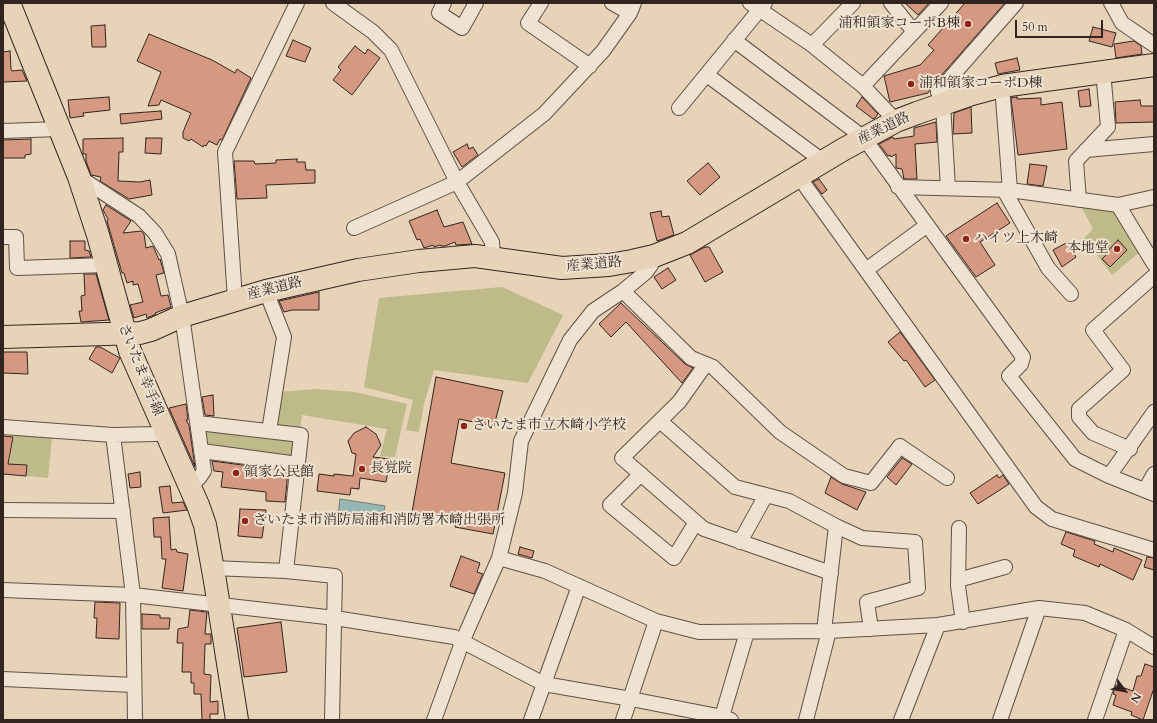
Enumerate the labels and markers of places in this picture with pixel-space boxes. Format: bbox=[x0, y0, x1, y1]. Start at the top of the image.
place label: 浦和領家コーポB棟 bbox=[838, 16, 960, 32]
marker: 浦和領家コーポB棟 bbox=[963, 19, 973, 29]
place label: 浦和領家コーポD棟 bbox=[919, 76, 1042, 92]
marker: 浦和領家コーポD棟 bbox=[906, 79, 916, 89]
place label: ハイツ上木崎 bbox=[974, 231, 1058, 247]
marker: ハイツ上木崎 bbox=[961, 234, 971, 244]
place label: 本地堂 bbox=[1067, 241, 1109, 257]
marker: 本地堂 bbox=[1112, 244, 1122, 254]
place label: さいたま市立木崎小学校 bbox=[472, 418, 626, 434]
marker: さいたま市立木崎小学校 bbox=[459, 421, 469, 431]
place label: 長覚院 bbox=[370, 461, 412, 477]
marker: 長覚院 bbox=[357, 464, 367, 474]
place label: 領家公民館 bbox=[244, 465, 314, 481]
marker: 領家公民館 bbox=[231, 468, 241, 478]
place label: さいたま市消防局浦和消防署木崎出張所 bbox=[253, 513, 505, 529]
marker: さいたま市消防局浦和消防署木崎出張所 bbox=[240, 516, 250, 526]

